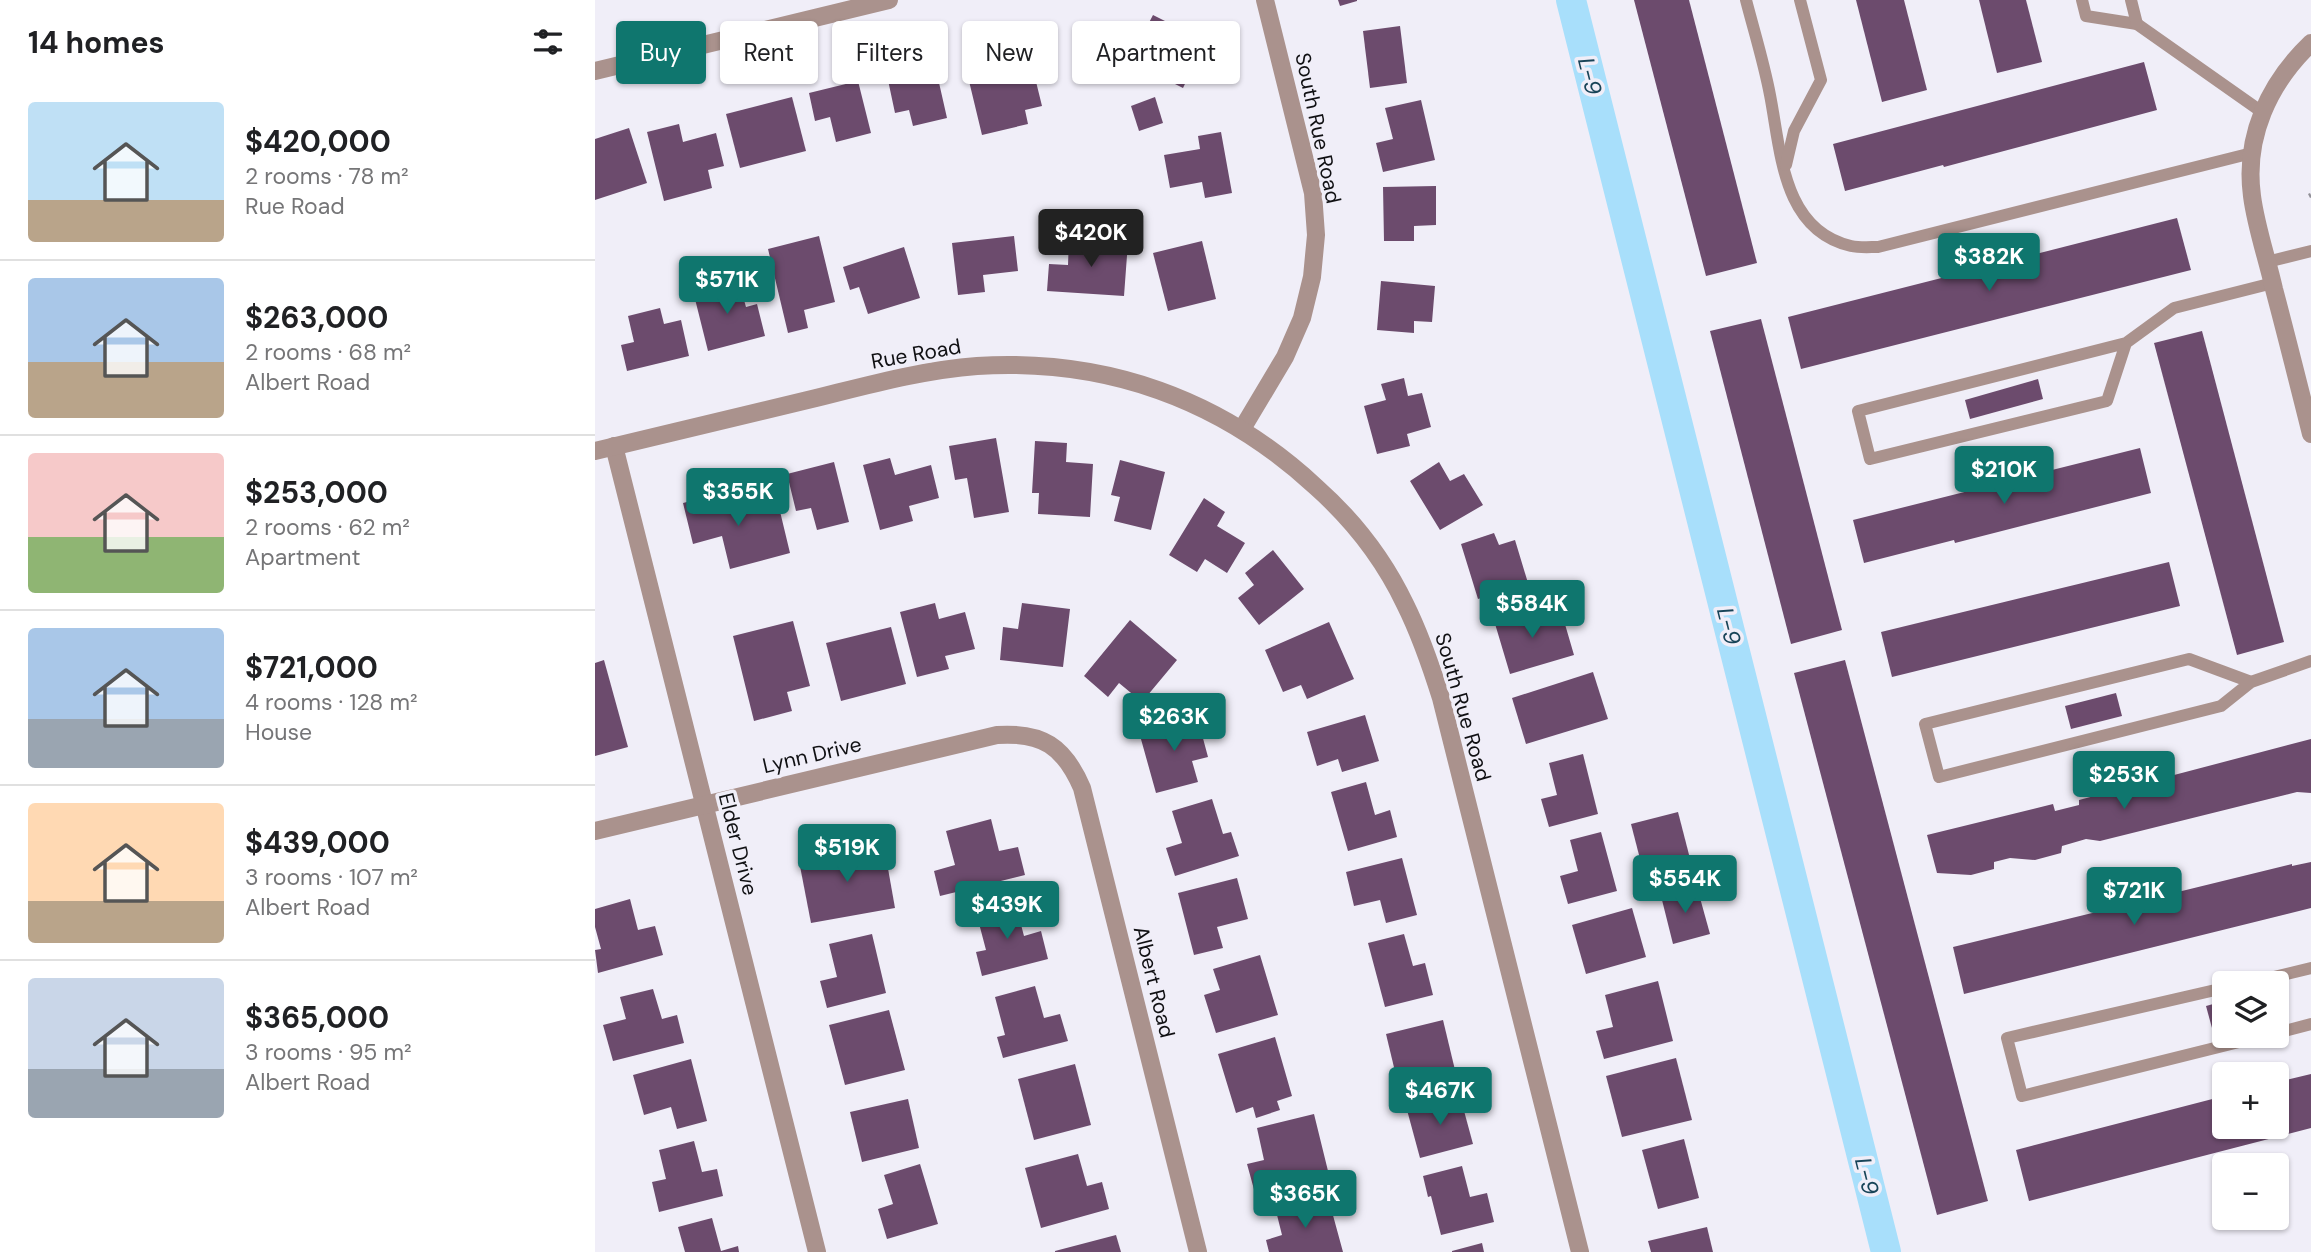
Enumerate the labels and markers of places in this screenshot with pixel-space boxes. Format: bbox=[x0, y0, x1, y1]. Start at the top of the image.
pin: $420K bbox=[1042, 210, 1140, 269]
pin: $382K bbox=[1940, 233, 2038, 293]
pin: $571K bbox=[678, 256, 776, 316]
pin: $210K bbox=[1955, 447, 2053, 506]
pin: $355K bbox=[689, 468, 787, 528]
pin: $584K bbox=[1483, 580, 1581, 640]
pin: $263K bbox=[1125, 694, 1223, 753]
pin: $253K bbox=[2075, 752, 2173, 811]
pin: $519K bbox=[798, 824, 896, 884]
pin: $554K bbox=[1636, 856, 1734, 915]
pin: $721K bbox=[2085, 867, 2183, 927]
pin: $439K bbox=[958, 881, 1056, 941]
pin: $467K bbox=[1391, 1068, 1489, 1127]
pin: $365K bbox=[1256, 1170, 1354, 1230]

